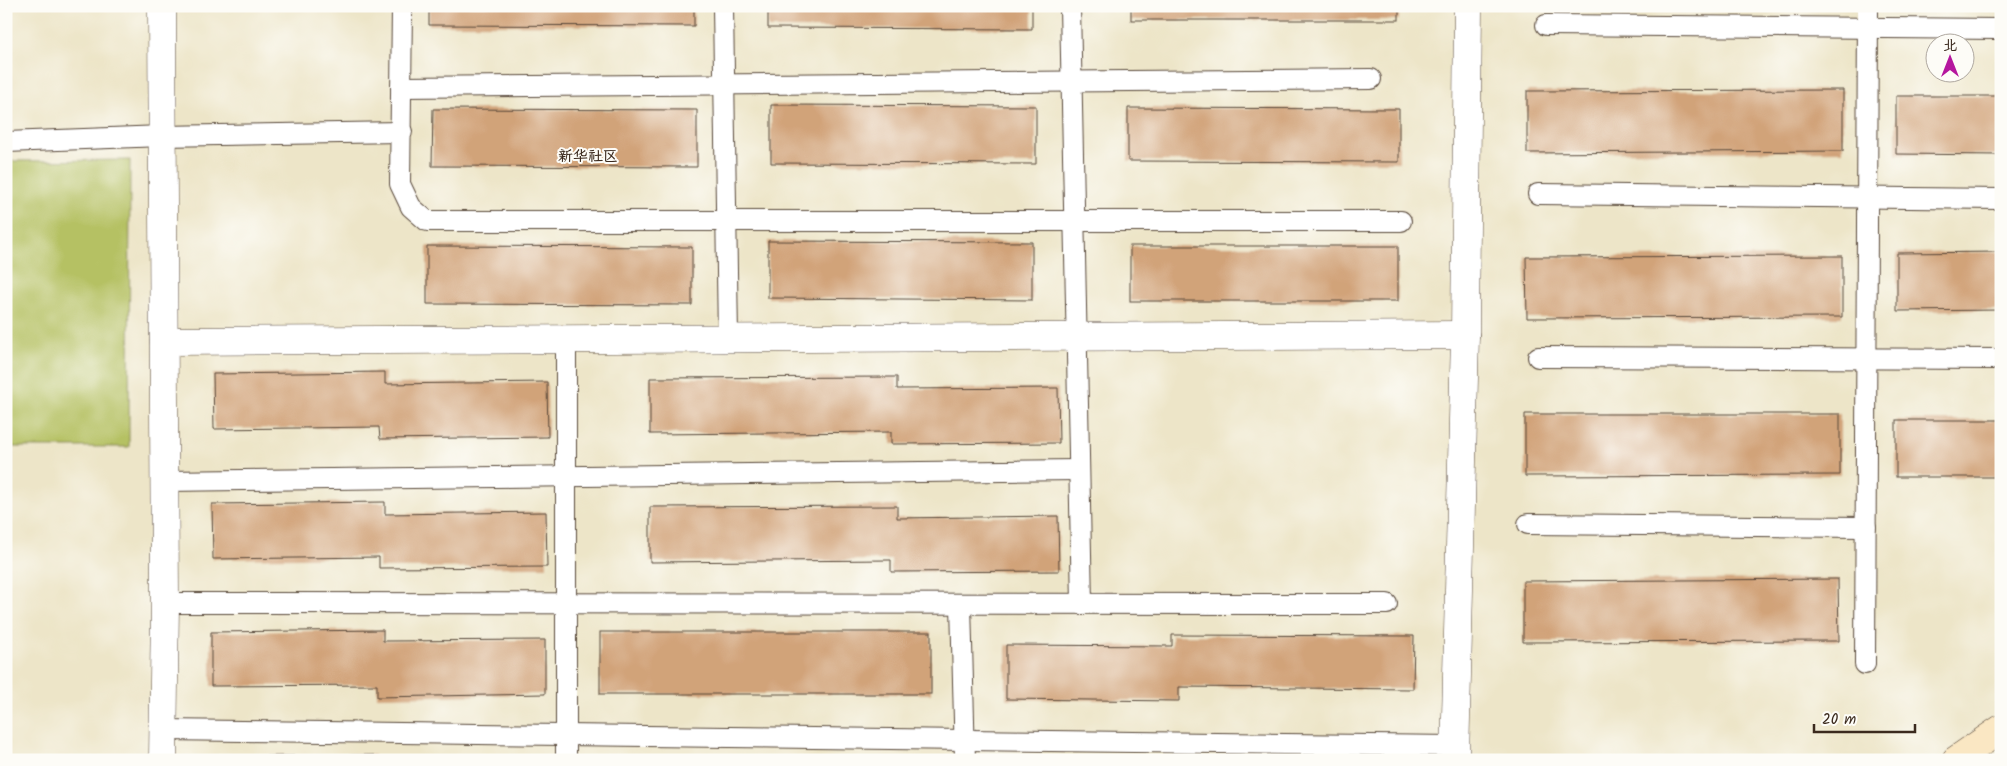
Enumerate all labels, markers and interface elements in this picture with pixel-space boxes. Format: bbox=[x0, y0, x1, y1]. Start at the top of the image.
north arrow bbox=[1924, 32, 1974, 82]
text: 北 bbox=[1943, 35, 1957, 57]
district label: 新华社区 bbox=[558, 145, 618, 169]
scale bar bbox=[1814, 701, 1916, 733]
text: 20 m bbox=[1822, 708, 1856, 732]

